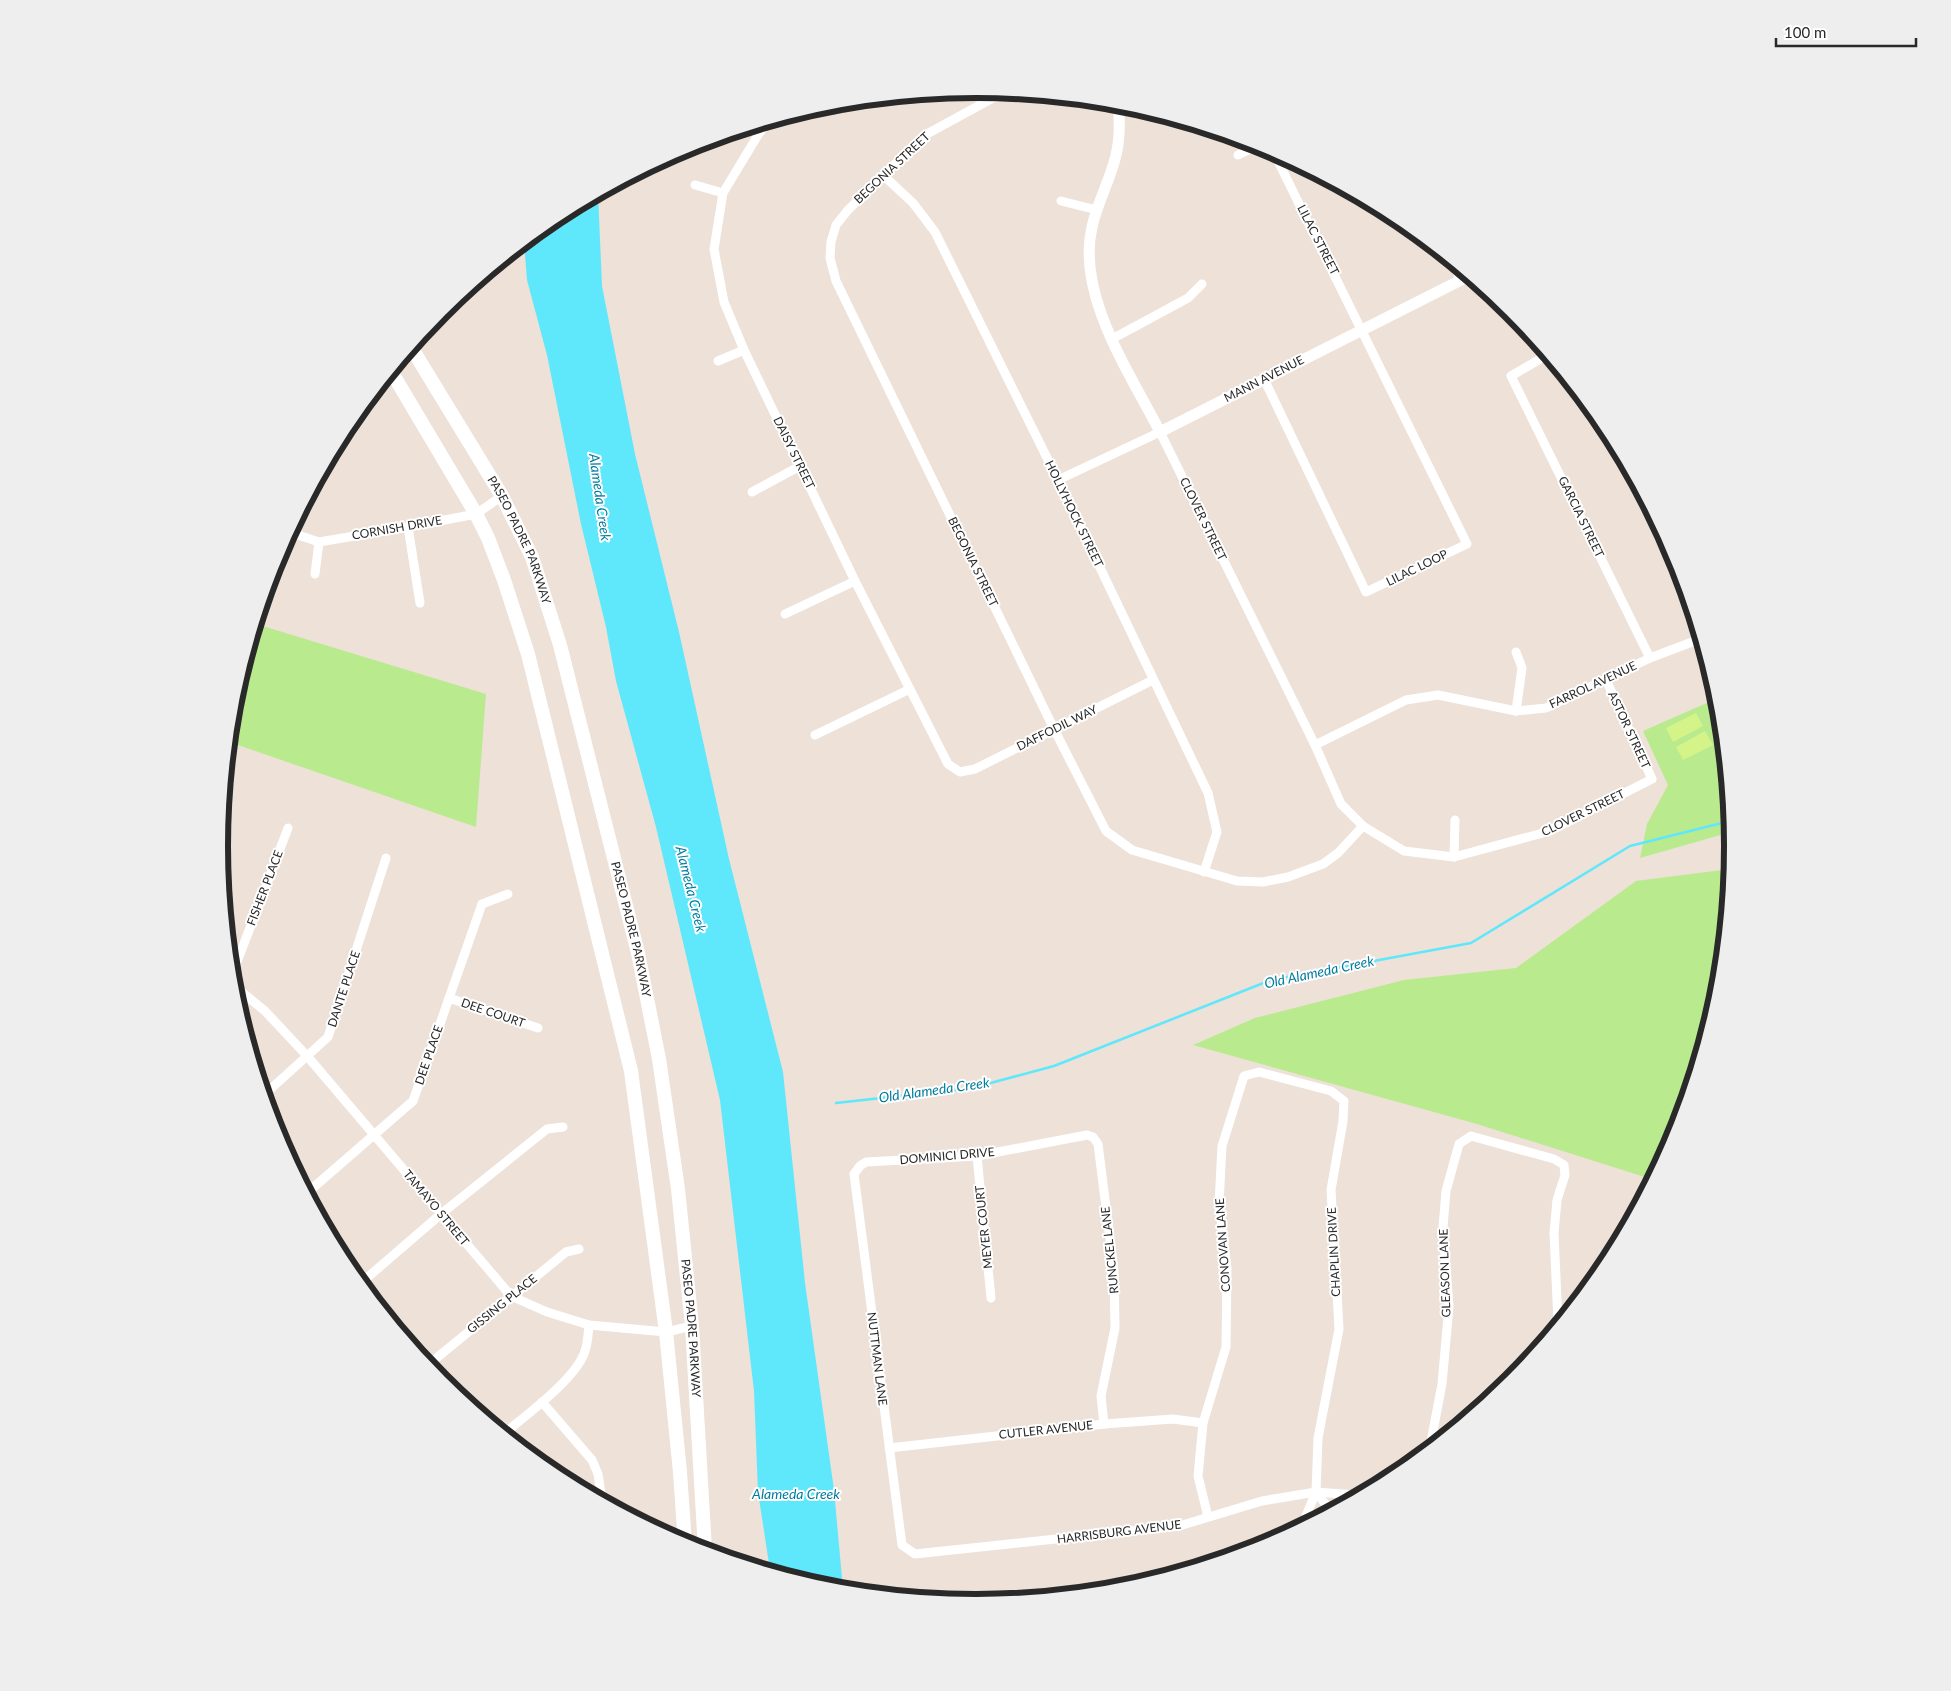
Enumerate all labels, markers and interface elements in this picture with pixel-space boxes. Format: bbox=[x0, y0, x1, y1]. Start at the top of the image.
scale bar bbox=[1776, 15, 1916, 47]
text: 100 m bbox=[1784, 23, 1826, 41]
street label: BEGONIA STREET bbox=[851, 129, 933, 207]
street label: LILAC STREET bbox=[1294, 202, 1343, 277]
street label: MANN AVENUE bbox=[1221, 352, 1306, 405]
street label: DAISY STREET bbox=[770, 414, 818, 492]
water label: Alameda Creek bbox=[586, 451, 615, 542]
street label: HOLLYHOCK STREET bbox=[1042, 458, 1107, 570]
street label: PASEO PADRE PARKWAY bbox=[484, 473, 555, 606]
street label: GARCIA STREET bbox=[1555, 474, 1608, 560]
street label: CLOVER STREET bbox=[1177, 475, 1230, 563]
street label: CORNISH DRIVE bbox=[351, 512, 443, 543]
street label: BEGONIA STREET bbox=[945, 514, 1002, 609]
street label: LILAC LOOP bbox=[1383, 546, 1450, 589]
street label: FARROL AVENUE bbox=[1547, 658, 1639, 711]
street label: ASTOR STREET bbox=[1605, 689, 1654, 771]
street label: DAFFODIL WAY bbox=[1014, 701, 1100, 754]
street label: CLOVER STREET bbox=[1539, 786, 1627, 839]
water label: Alameda Creek bbox=[672, 843, 710, 934]
street label: FISHER PLACE bbox=[243, 848, 286, 928]
street label: PASEO PADRE PARKWAY bbox=[608, 860, 655, 999]
street label: DANTE PLACE bbox=[324, 949, 363, 1029]
water label: Old Alameda Creek bbox=[1263, 952, 1376, 991]
street label: DEE COURT bbox=[459, 995, 527, 1030]
street label: DEE PLACE bbox=[411, 1023, 446, 1087]
water label: Old Alameda Creek bbox=[877, 1073, 991, 1106]
street label: DOMINICI DRIVE bbox=[899, 1144, 995, 1167]
street label: TAMAYO STREET bbox=[400, 1167, 473, 1249]
street label: MEYER COURT bbox=[972, 1185, 995, 1269]
street label: CONOVAN LANE bbox=[1212, 1197, 1233, 1293]
street label: RUNCKEL LANE bbox=[1097, 1206, 1122, 1294]
street label: CHAPLIN DRIVE bbox=[1324, 1207, 1343, 1297]
street label: GLEASON LANE bbox=[1435, 1228, 1454, 1318]
street label: PASEO PADRE PARKWAY bbox=[678, 1258, 704, 1399]
street label: GISSING PLACE bbox=[464, 1271, 540, 1336]
street label: NUTTMAN LANE bbox=[864, 1311, 891, 1407]
street label: CUTLER AVENUE bbox=[998, 1417, 1094, 1442]
water label: Alameda Creek bbox=[751, 1485, 840, 1502]
street label: HARRISBURG AVENUE bbox=[1056, 1516, 1182, 1547]

